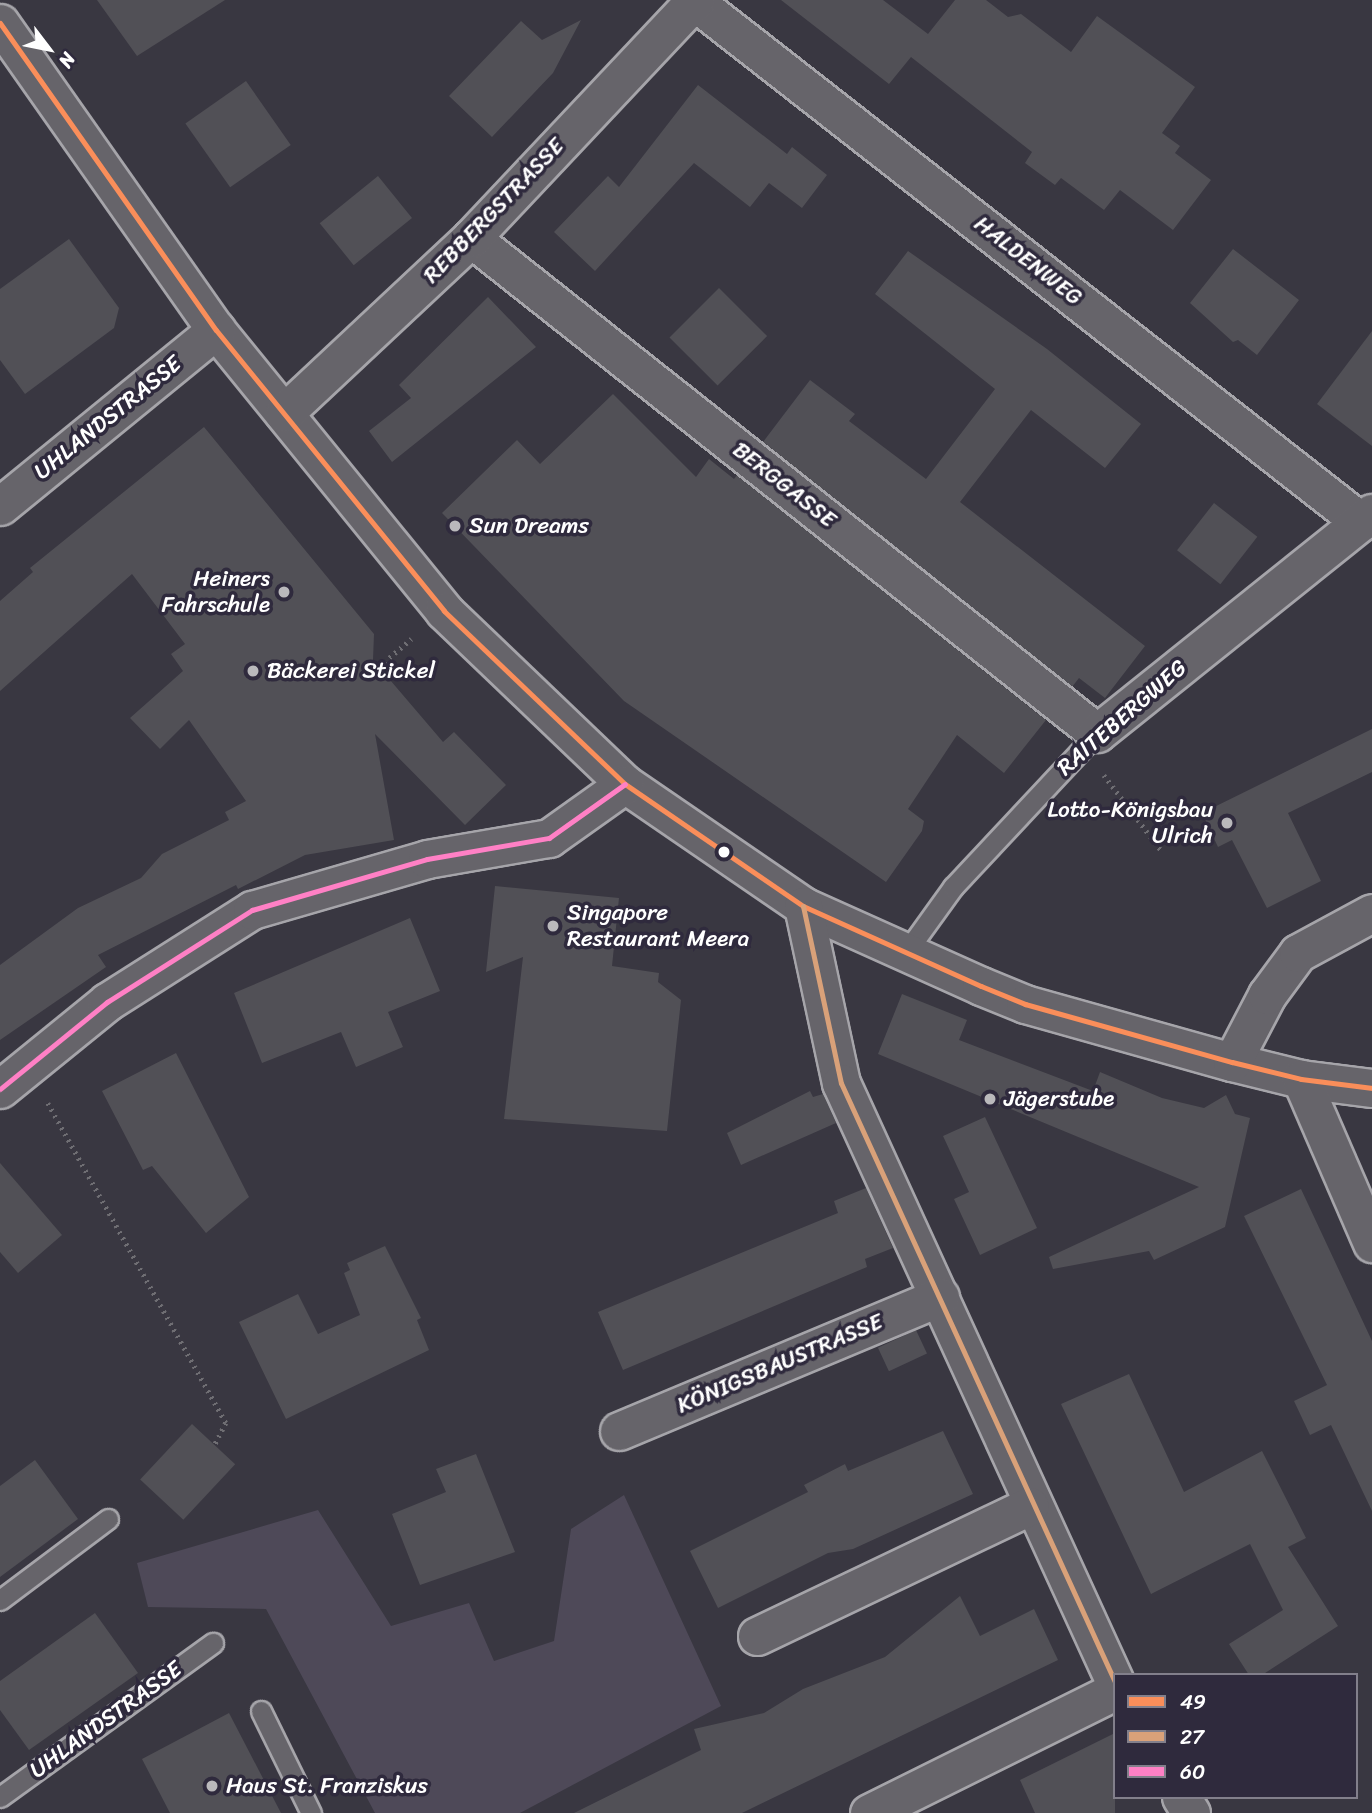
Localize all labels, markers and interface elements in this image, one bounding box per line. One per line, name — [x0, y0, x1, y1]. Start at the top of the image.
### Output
north arrow — [14, 14, 84, 84]
text: N — [50, 46, 85, 75]
street label: REBBERGSTRASSE — [418, 133, 570, 289]
street label: HALDENWEG — [968, 210, 1088, 312]
street label: UHLANDSTRASSE — [29, 350, 187, 486]
street label: BERGGASSE — [727, 436, 841, 534]
place label: Sun Dreams — [469, 512, 588, 540]
marker: Sun Dreams — [447, 518, 463, 534]
place label: Heiners Fahrschule — [162, 565, 270, 619]
marker: Heiners Fahrschule — [276, 584, 292, 600]
street label: RAITEBERGWEG — [1052, 654, 1192, 782]
place label: Bäckerei Stickel — [267, 657, 435, 685]
marker: Bäckerei Stickel — [245, 663, 261, 679]
place label: Lotto-Königsbau Ulrich — [1047, 796, 1213, 850]
marker: Lotto-Königsbau Ulrich — [1219, 815, 1235, 831]
unlabelled marker — [717, 845, 731, 859]
place label: Singapore Restaurant Meera — [567, 899, 750, 953]
marker: Singapore Restaurant Meera — [545, 918, 561, 934]
place label: Jägerstube — [1004, 1085, 1114, 1113]
marker: Jägerstube — [982, 1091, 998, 1107]
street label: KÖNIGSBAUSTRASSE — [673, 1308, 887, 1420]
street label: UHLANDSTRASSE — [25, 1656, 187, 1784]
legend — [1113, 1673, 1358, 1799]
text: 49 — [1180, 1683, 1206, 1721]
text: 27 — [1180, 1718, 1204, 1756]
text: 60 — [1180, 1753, 1205, 1791]
place label: Haus St. Franziskus — [226, 1772, 428, 1800]
marker: Haus St. Franziskus — [204, 1778, 220, 1794]

